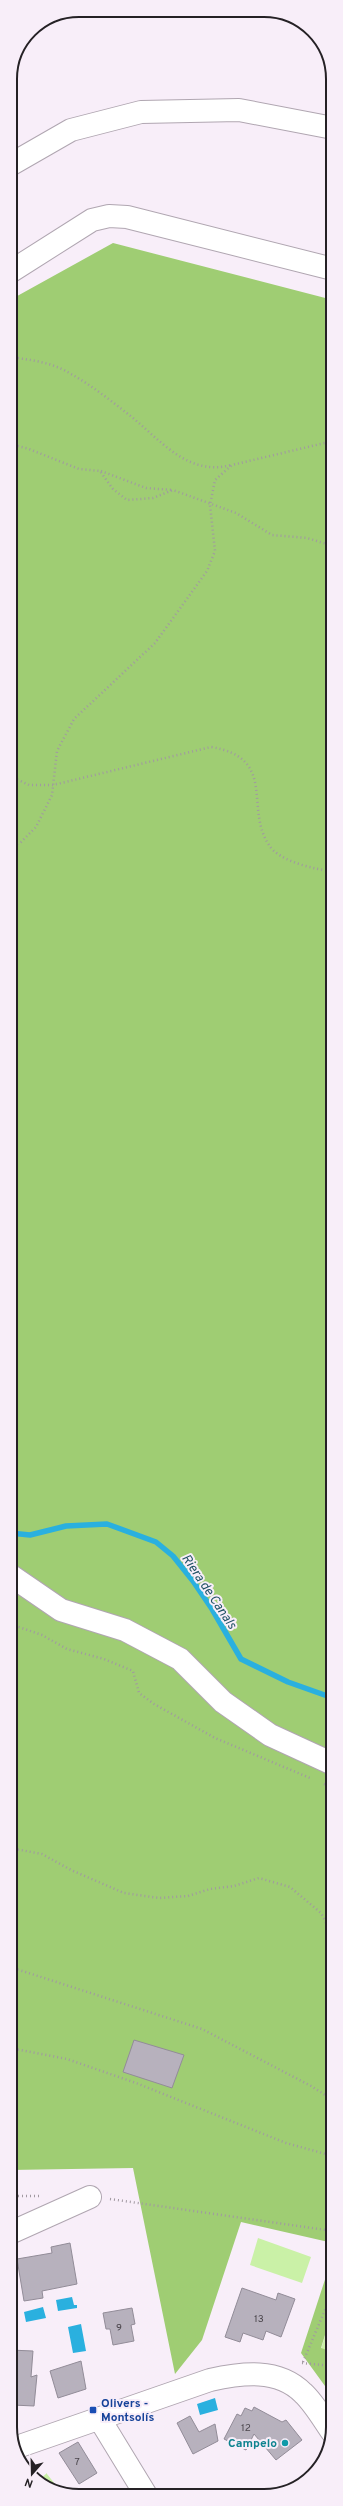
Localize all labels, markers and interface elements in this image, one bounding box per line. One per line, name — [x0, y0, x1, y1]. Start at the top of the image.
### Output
water label: Riera de Canals — [177, 1552, 239, 1633]
house number: 13 — [254, 2313, 264, 2326]
house number: 9 — [116, 2322, 122, 2335]
place label: Olivers - Montsolís — [101, 2396, 154, 2426]
marker: Olivers - Montsolís — [88, 2405, 98, 2415]
house number: 12 — [241, 2422, 251, 2435]
place label: Campelo — [228, 2436, 277, 2452]
marker: Campelo — [280, 2438, 290, 2448]
north arrow — [12, 2454, 52, 2494]
house number: 7 — [74, 2456, 80, 2469]
text: N — [23, 2475, 35, 2490]

